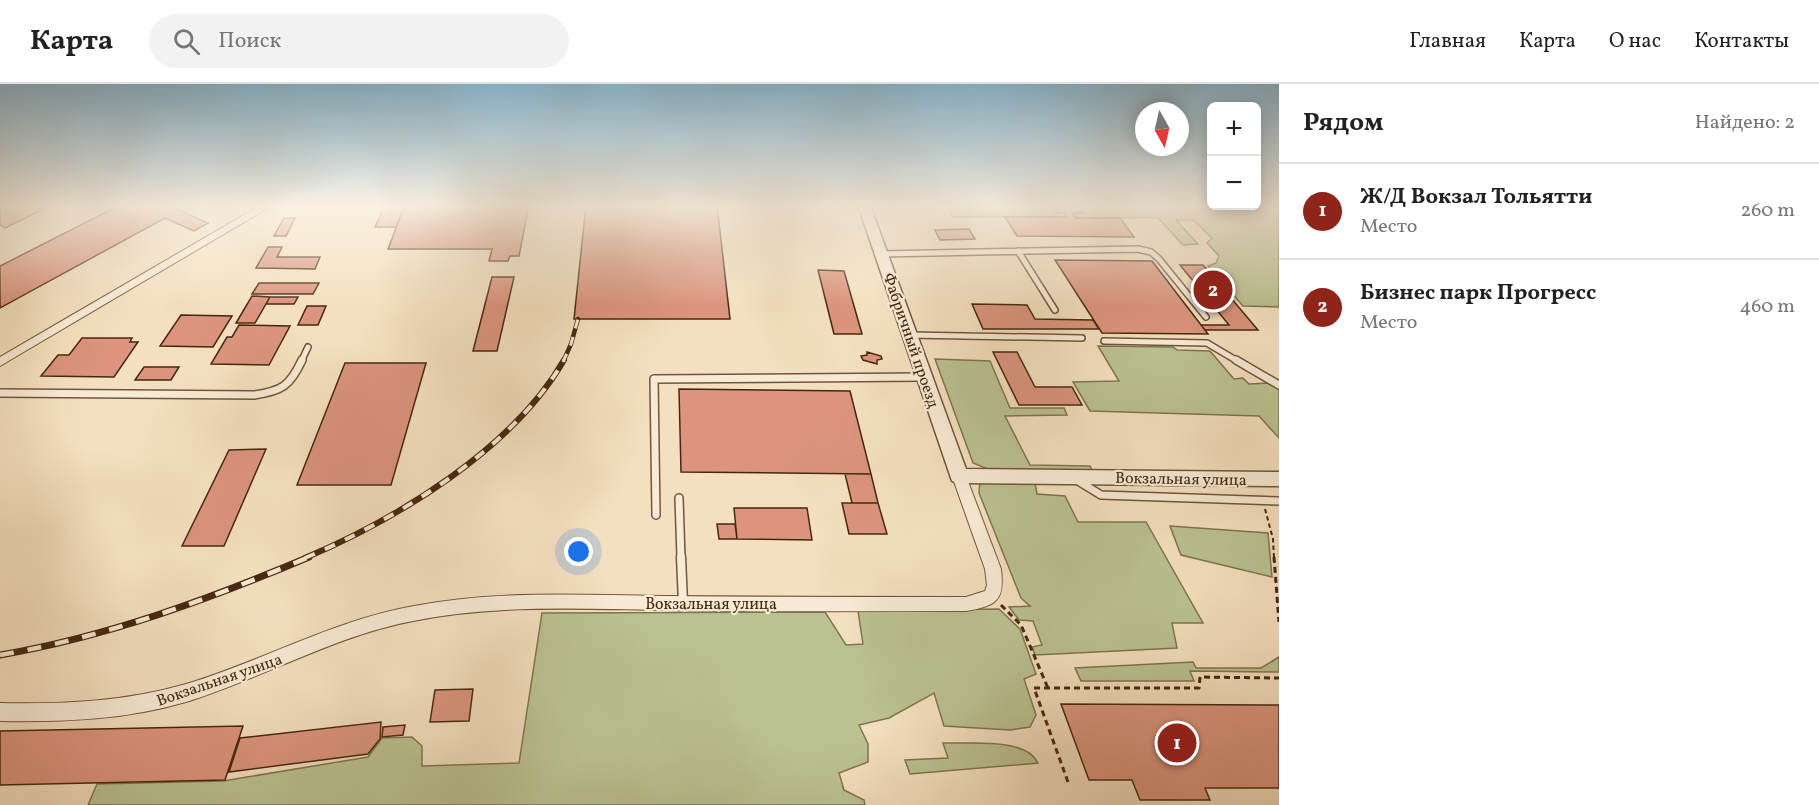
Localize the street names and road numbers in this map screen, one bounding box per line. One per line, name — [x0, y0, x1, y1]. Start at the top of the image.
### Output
street label: Фабричный проезд — [877, 270, 944, 411]
street label: Вокзальная улица — [1115, 468, 1247, 492]
street label: Вокзальная улица — [645, 594, 777, 616]
street label: Вокзальная улица — [154, 649, 286, 713]

